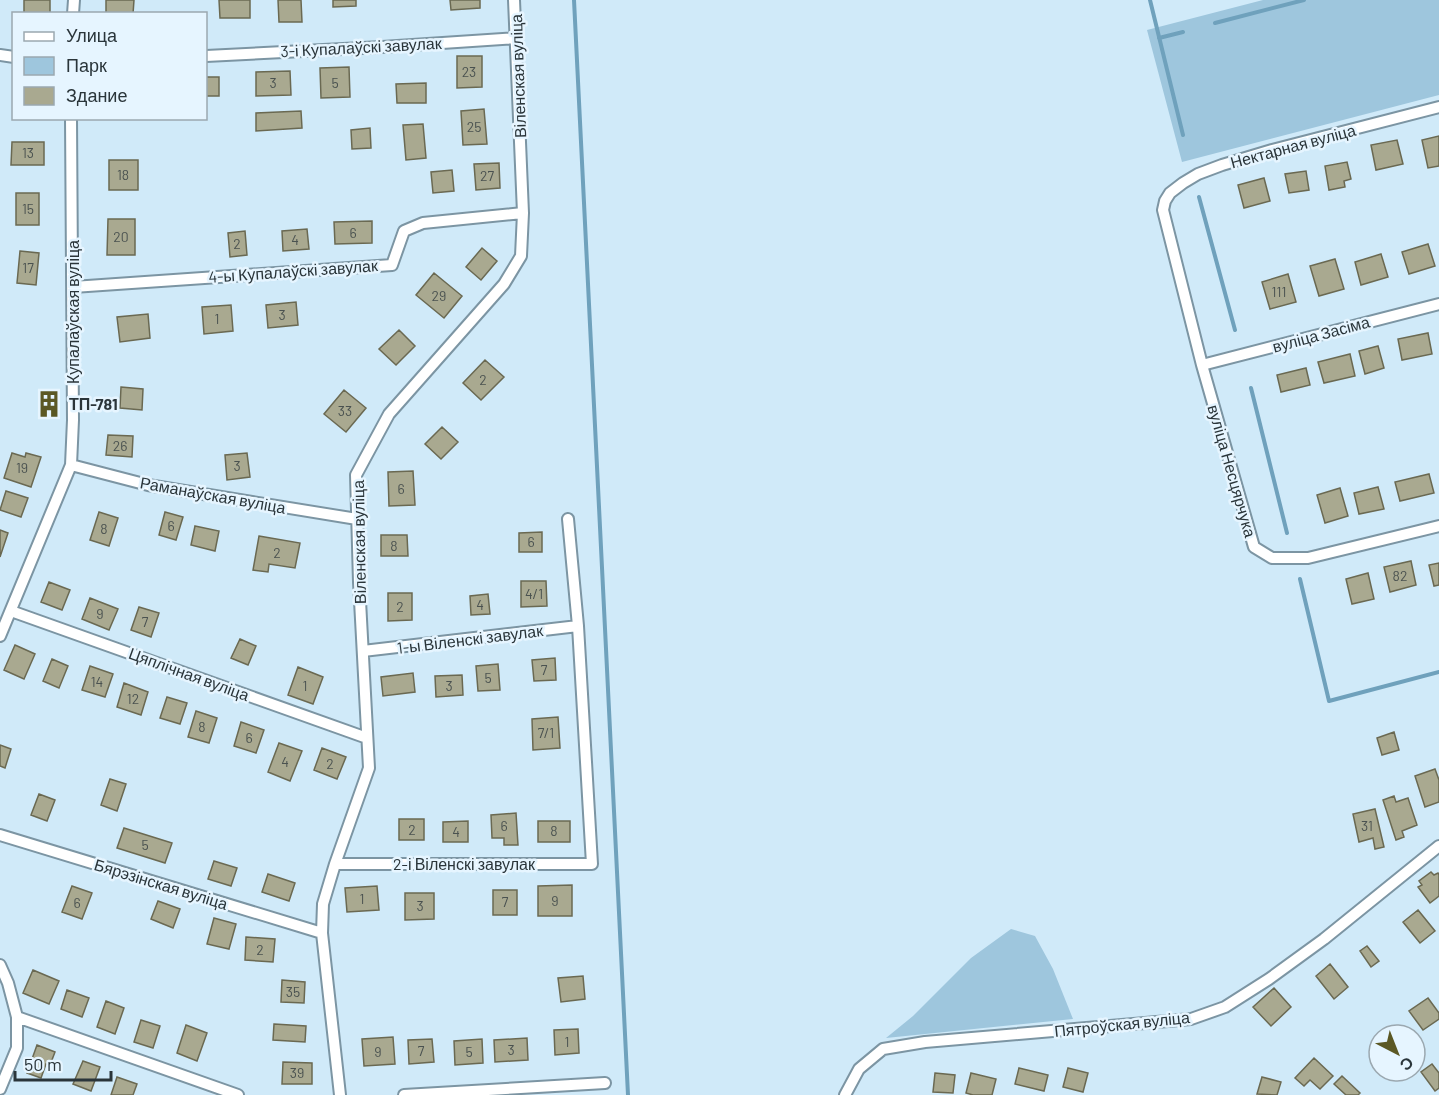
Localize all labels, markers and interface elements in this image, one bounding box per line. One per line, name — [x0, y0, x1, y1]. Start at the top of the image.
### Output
legend — [12, 12, 207, 120]
street label: Віленская вуліца — [506, 14, 529, 138]
text: Улица — [66, 24, 118, 46]
street label: 3-і Купалаўскі завулак — [280, 33, 443, 60]
text: Парк — [66, 54, 107, 76]
house number: 23 — [462, 63, 476, 80]
house number: 3 — [269, 74, 277, 91]
house number: 5 — [331, 74, 339, 91]
text: Здание — [66, 84, 127, 106]
house number: 25 — [467, 118, 481, 135]
street label: Нектарная вуліца — [1228, 120, 1358, 171]
house number: 13 — [22, 144, 34, 161]
house number: 18 — [117, 166, 129, 183]
house number: 27 — [480, 167, 494, 184]
house number: 15 — [22, 200, 34, 217]
house number: 6 — [349, 224, 357, 241]
house number: 20 — [113, 228, 129, 245]
house number: 4 — [291, 231, 299, 248]
house number: 2 — [233, 235, 241, 252]
street label: Купалаўская вуліца — [63, 240, 82, 384]
street label: 4-ы Купалаўскі завулак — [208, 255, 379, 286]
house number: 17 — [22, 259, 34, 276]
house number: 111 — [1272, 283, 1286, 300]
house number: 29 — [432, 287, 446, 304]
house number: 3 — [278, 306, 286, 323]
house number: 1 — [215, 310, 219, 327]
street label: вуліца Засіма — [1270, 311, 1372, 356]
house number: 2 — [479, 371, 487, 388]
building icon: ТП-781 — [34, 389, 64, 419]
place label: ТП-781 — [69, 394, 118, 413]
house number: 33 — [338, 402, 352, 419]
street label: вуліца Несцярчука — [1204, 402, 1261, 540]
house number: 26 — [113, 437, 127, 454]
house number: 3 — [233, 457, 241, 474]
house number: 19 — [16, 459, 28, 476]
street label: Раманаўская вуліца — [139, 472, 287, 517]
street label: Віленская вуліца — [348, 480, 369, 604]
house number: 6 — [397, 480, 405, 497]
house number: 6 — [167, 517, 175, 534]
house number: 8 — [100, 520, 108, 537]
house number: 6 — [527, 533, 535, 550]
house number: 8 — [390, 537, 398, 554]
house number: 2 — [273, 544, 281, 561]
house number: 82 — [1393, 567, 1407, 584]
house number: 4/1 — [525, 585, 543, 602]
house number: 4 — [476, 596, 484, 613]
house number: 2 — [396, 598, 404, 615]
house number: 9 — [96, 605, 104, 622]
house number: 7 — [142, 613, 149, 630]
street label: 1-ы Віленскі завулак — [396, 620, 545, 657]
street label: Цяплічная вуліца — [126, 643, 252, 704]
house number: 7 — [541, 661, 548, 678]
house number: 5 — [484, 669, 492, 686]
house number: 14 — [91, 673, 103, 690]
house number: 1 — [303, 677, 307, 694]
house number: 3 — [445, 677, 453, 694]
house number: 12 — [127, 690, 139, 707]
house number: 8 — [198, 718, 206, 735]
house number: 7/1 — [538, 724, 554, 741]
house number: 6 — [245, 729, 253, 746]
house number: 4 — [281, 753, 289, 770]
house number: 2 — [326, 755, 334, 772]
house number: 6 — [500, 817, 508, 834]
house number: 31 — [1361, 817, 1373, 834]
house number: 2 — [408, 821, 416, 838]
house number: 8 — [550, 822, 558, 839]
house number: 4 — [452, 823, 460, 840]
house number: 5 — [141, 836, 149, 853]
street label: Бярэзінская вуліца — [92, 854, 230, 913]
street label: 2-і Віленскі завулак — [393, 854, 536, 873]
house number: 1 — [360, 890, 364, 907]
house number: 9 — [551, 892, 559, 909]
house number: 7 — [502, 893, 509, 910]
house number: 6 — [73, 894, 81, 911]
house number: 3 — [416, 897, 424, 914]
house number: 2 — [256, 941, 264, 958]
house number: 35 — [286, 983, 300, 1000]
street label: Пятроўская вуліца — [1053, 1007, 1191, 1040]
north arrow — [1367, 1023, 1427, 1083]
house number: 1 — [565, 1033, 569, 1050]
house number: 3 — [507, 1041, 515, 1058]
house number: 7 — [418, 1042, 425, 1059]
house number: 9 — [374, 1043, 382, 1060]
house number: 5 — [465, 1043, 473, 1060]
scale bar — [15, 1044, 111, 1082]
text: 50 m — [24, 1053, 62, 1075]
text: С — [1396, 1054, 1418, 1076]
house number: 39 — [290, 1064, 304, 1081]

